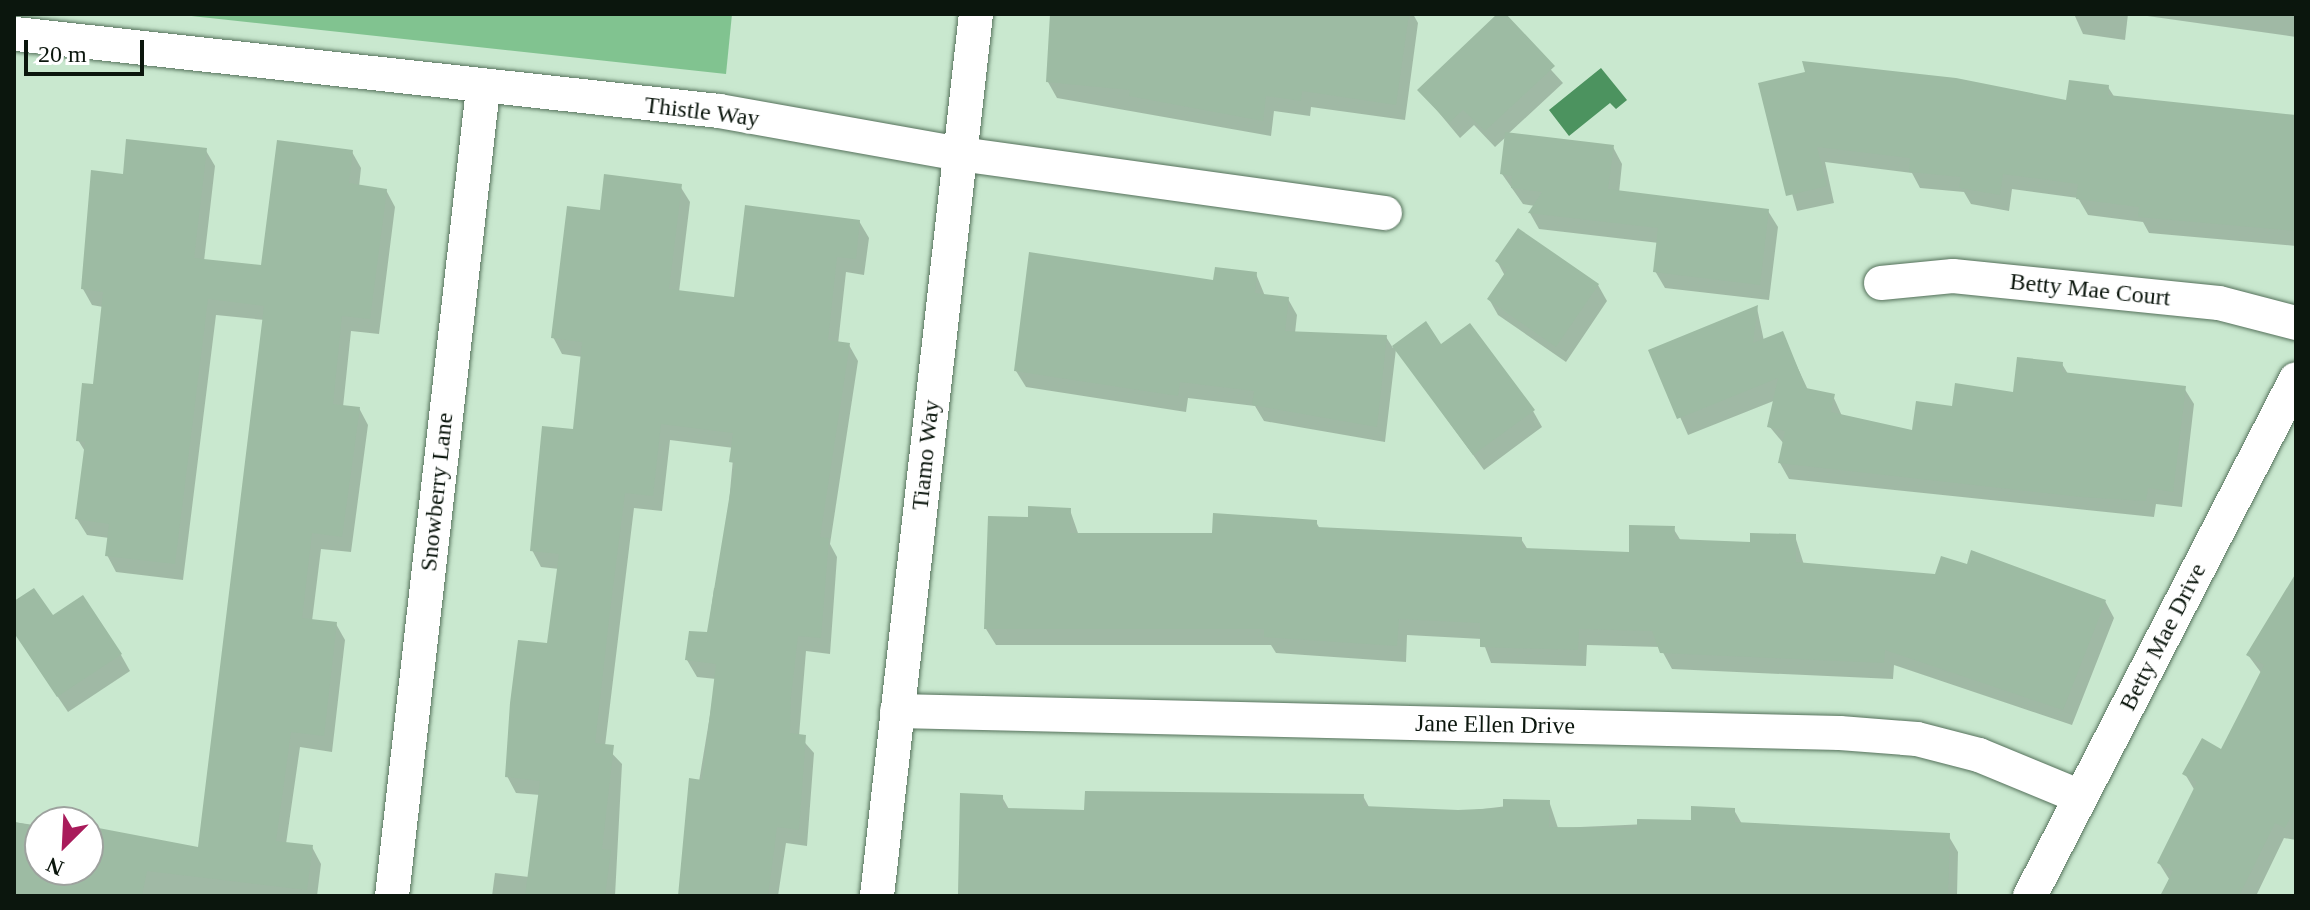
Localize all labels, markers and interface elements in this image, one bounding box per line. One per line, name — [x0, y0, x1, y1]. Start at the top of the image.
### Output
scale bar — [28, 24, 148, 74]
text: 20 m — [38, 41, 87, 67]
street label: Thistle Way — [643, 91, 761, 133]
street label: Betty Mae Court — [2008, 267, 2172, 313]
street label: Tiamo Way — [906, 398, 946, 512]
street label: Snowberry Lane — [414, 411, 460, 573]
street label: Betty Mae Drive — [2114, 559, 2212, 715]
street label: Jane Ellen Drive — [1415, 709, 1575, 741]
north arrow — [24, 806, 104, 886]
text: N — [43, 852, 67, 881]

